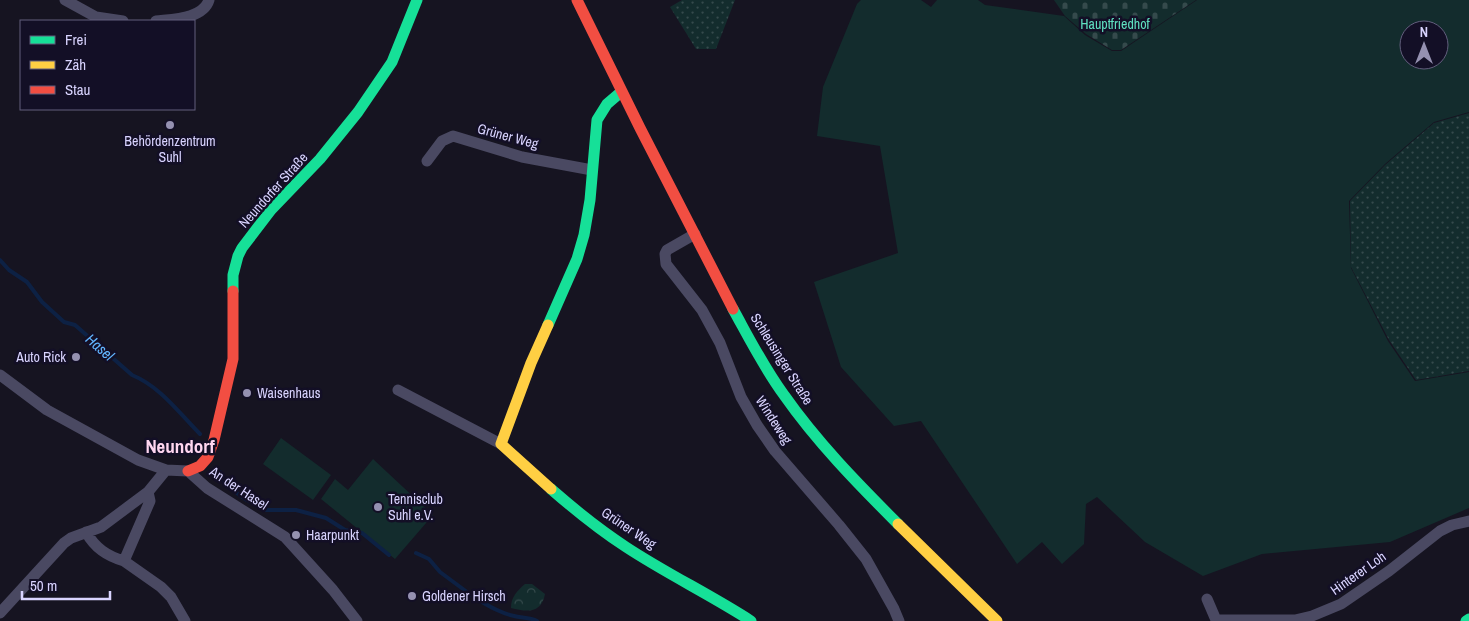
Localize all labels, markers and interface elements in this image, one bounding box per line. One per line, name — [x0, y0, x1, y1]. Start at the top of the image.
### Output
park label: Hauptfriedhof — [1080, 15, 1151, 33]
legend — [20, 20, 195, 110]
north arrow — [1399, 20, 1449, 70]
text: N — [1420, 23, 1428, 41]
text: Frei — [65, 29, 87, 50]
text: Zäh — [65, 54, 86, 75]
text: Stau — [65, 79, 90, 100]
marker: Behördenzentrum Suhl — [164, 119, 176, 131]
street label: Grüner Weg — [476, 119, 541, 153]
place label: Behördenzentrum Suhl — [124, 132, 216, 166]
street label: Neundorfer Straße — [235, 149, 311, 231]
street label: Schleusinger Straße — [747, 310, 817, 408]
water label: Hasel — [81, 329, 119, 365]
place label: Auto Rick — [15, 348, 66, 366]
marker: Auto Rick — [70, 351, 82, 363]
place label: Waisenhaus — [257, 384, 321, 402]
marker: Waisenhaus — [241, 387, 253, 399]
street label: Windeweg — [752, 392, 797, 448]
district label: Neundorf — [145, 433, 215, 459]
street label: An der Hasel — [205, 462, 272, 514]
place label: Tennisclub Suhl e.V. — [388, 490, 443, 524]
marker: Tennisclub Suhl e.V. — [372, 501, 384, 513]
street label: Grüner Weg — [598, 503, 660, 553]
place label: Haarpunkt — [306, 526, 359, 544]
marker: Haarpunkt — [290, 529, 302, 541]
street label: Hinterer Loh — [1327, 547, 1389, 599]
scale bar — [22, 568, 110, 600]
text: 50 m — [30, 575, 57, 596]
place label: Goldener Hirsch — [422, 587, 506, 605]
marker: Goldener Hirsch — [406, 590, 418, 602]

